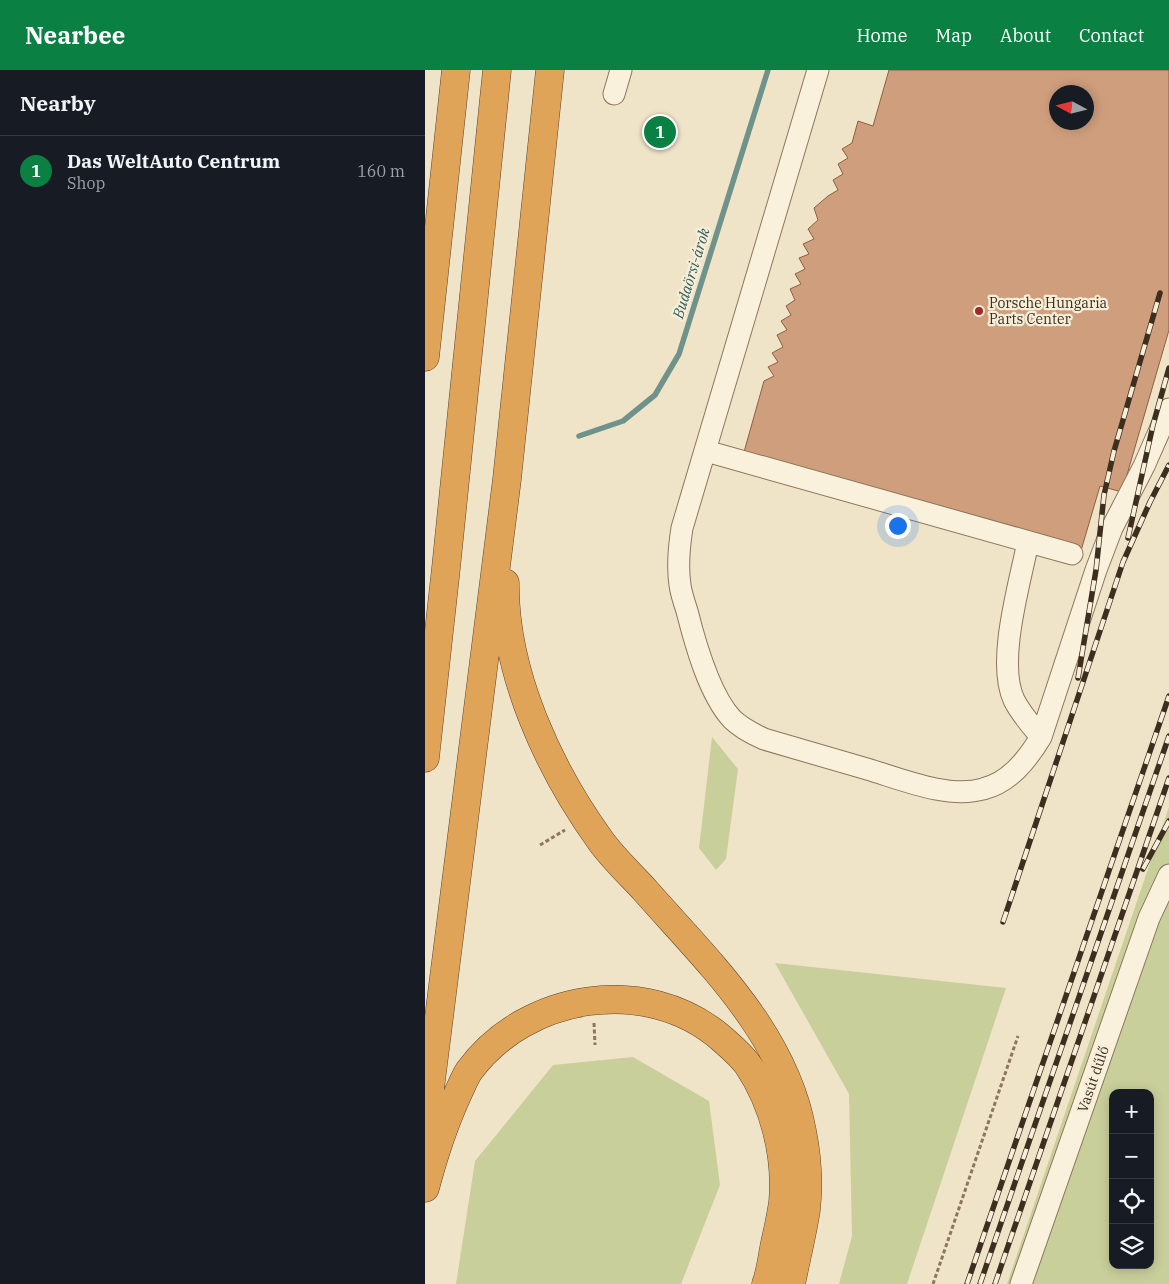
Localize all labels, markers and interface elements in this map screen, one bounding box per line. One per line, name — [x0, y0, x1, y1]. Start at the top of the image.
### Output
text: Nearbee — [25, 19, 125, 51]
text: Home — [856, 24, 908, 47]
text: Map — [936, 24, 972, 47]
text: About — [1000, 24, 1051, 47]
text: Contact — [1079, 24, 1144, 47]
north arrow — [1049, 85, 1094, 130]
text: Nearby — [20, 89, 96, 117]
pin: 1 — [644, 113, 676, 151]
text: Das WeltAuto Centrum — [67, 149, 280, 173]
text: 1 — [31, 161, 41, 181]
text: 160 m — [357, 161, 405, 181]
text: Shop — [67, 173, 105, 193]
water label: Budaörsi-árok — [668, 225, 714, 322]
place label: Porsche Hungaria Parts Center — [989, 294, 1108, 328]
marker: Porsche Hungaria Parts Center — [973, 305, 985, 317]
your location — [885, 513, 911, 539]
street label: Vasút dűlő — [1073, 1043, 1113, 1115]
map controls — [1109, 1089, 1154, 1269]
button: + — [1109, 1089, 1154, 1134]
button: − — [1109, 1134, 1154, 1179]
button: locate — [1109, 1179, 1154, 1224]
button: layers — [1109, 1224, 1154, 1269]

